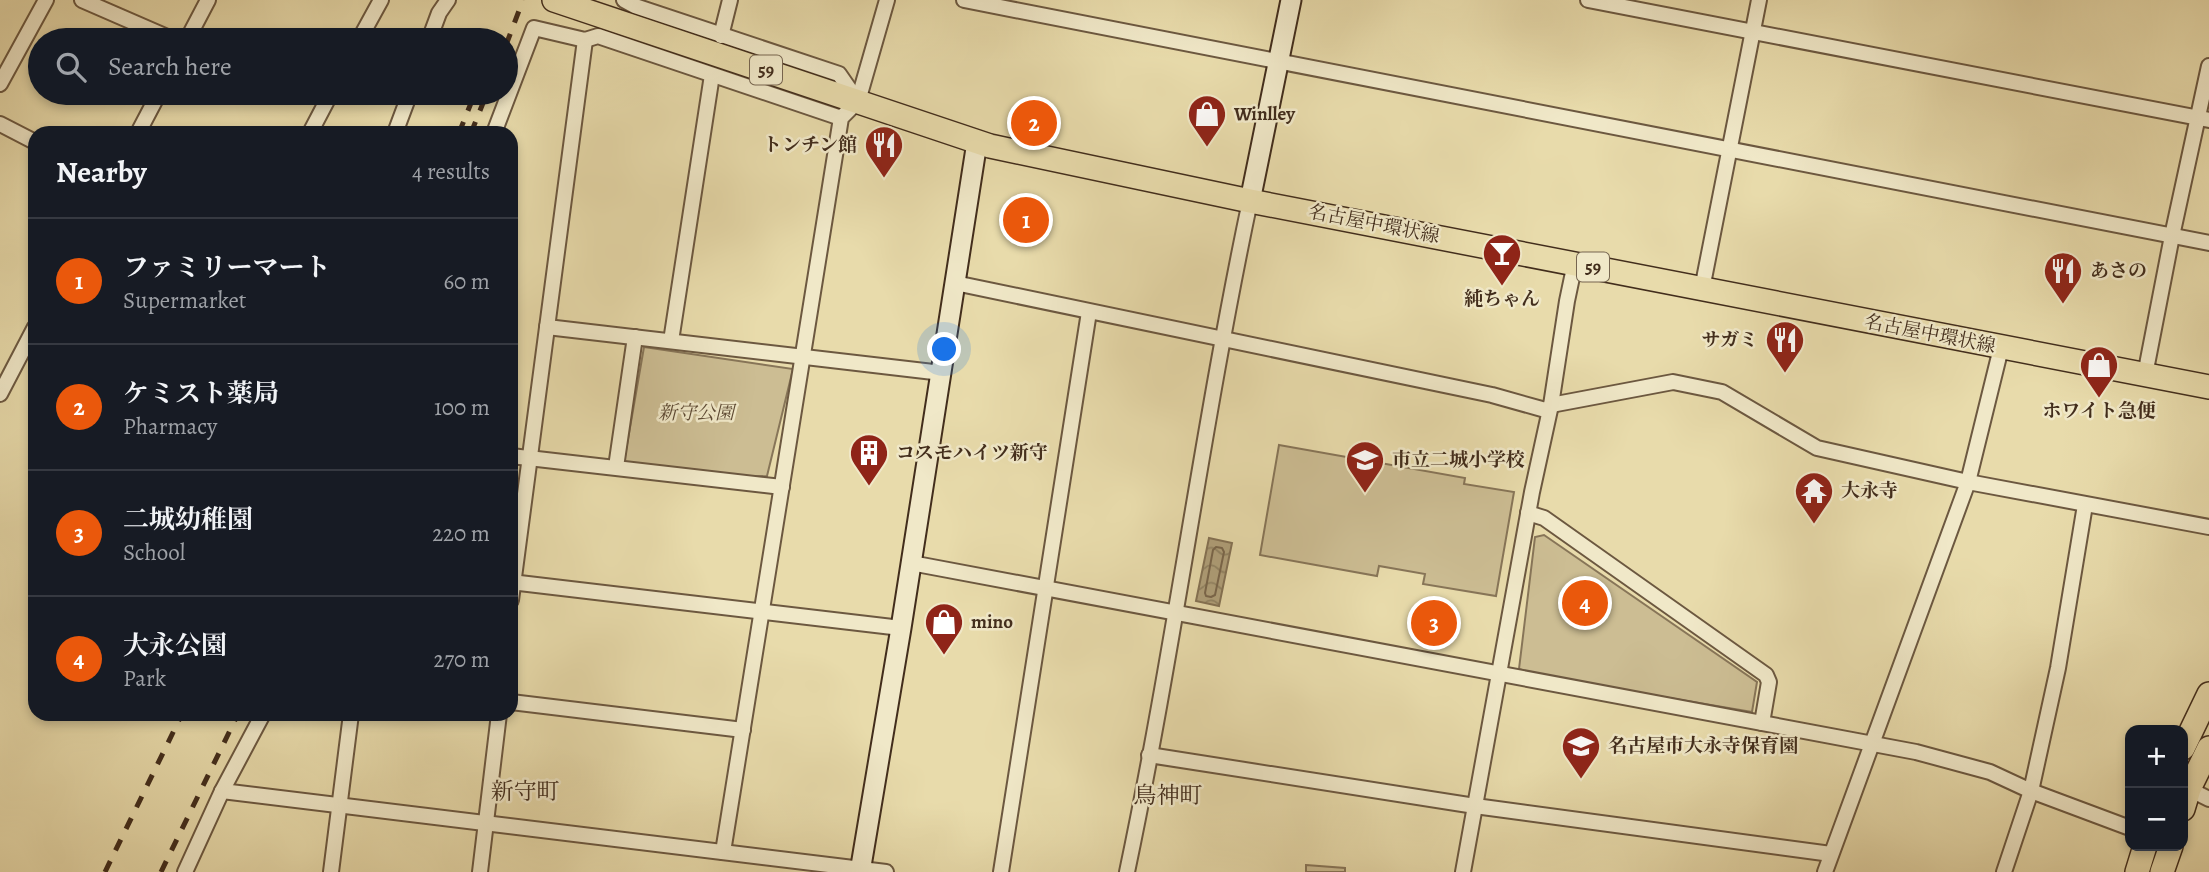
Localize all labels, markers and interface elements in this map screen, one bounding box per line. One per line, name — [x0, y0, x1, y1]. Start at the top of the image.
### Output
search box — [28, 28, 518, 105]
icon: search — [52, 48, 90, 86]
text: Search here — [108, 49, 232, 84]
road number: 59 — [750, 56, 782, 84]
shop icon: Winlley — [1186, 93, 1228, 148]
pin: 2 — [1011, 97, 1057, 149]
place label: Winlley — [1233, 101, 1296, 127]
restaurant icon: トンチン館 — [863, 124, 905, 179]
place label: トンチン館 — [763, 132, 857, 158]
text: Nearby — [56, 152, 147, 192]
text: 4 results — [412, 156, 490, 187]
pin: 1 — [1003, 194, 1049, 246]
street label: 名古屋中環状線 — [1306, 199, 1442, 249]
bar icon: 純ちゃん — [1481, 232, 1523, 287]
text: ファミリーマート — [123, 250, 330, 285]
restaurant icon: あさの — [2042, 250, 2084, 305]
road number: 59 — [1577, 253, 1609, 282]
place label: あさの — [2090, 258, 2147, 284]
text: 1 — [75, 266, 83, 297]
text: 60 m — [443, 266, 490, 297]
text: Supermarket — [123, 285, 246, 316]
place label: 純ちゃん — [1464, 286, 1540, 312]
street label: 名古屋中環状線 — [1862, 309, 1998, 359]
restaurant icon: サガミ — [1764, 319, 1806, 374]
place label: サガミ — [1701, 327, 1758, 353]
your location — [927, 332, 961, 366]
shop icon: ホワイト急便 — [2078, 344, 2120, 399]
text: ケミスト薬局 — [123, 376, 279, 411]
text: 2 — [73, 392, 85, 423]
text: 100 m — [434, 392, 490, 423]
place label: ホワイト急便 — [2042, 398, 2156, 424]
park label: 新守公園 — [658, 400, 737, 426]
text: Pharmacy — [123, 411, 217, 442]
building icon: コスモハイツ新守 — [848, 432, 890, 487]
school or university icon: 市立二城小学校 — [1344, 439, 1386, 494]
place label: コスモハイツ新守 — [896, 440, 1048, 466]
place label: 市立二城小学校 — [1392, 447, 1525, 473]
temple icon: 大永寺 — [1793, 470, 1835, 525]
place label: 大永寺 — [1841, 478, 1898, 504]
text: 二城幼稚園 — [123, 502, 253, 537]
text: 3 — [74, 518, 84, 549]
text: 220 m — [432, 518, 490, 549]
text: School — [123, 537, 185, 568]
pin: 4 — [1562, 577, 1608, 629]
pin: 3 — [1411, 597, 1457, 649]
shop icon: mino — [923, 601, 965, 656]
place label: mino — [971, 609, 1013, 635]
text: 大永公園 — [123, 628, 227, 663]
text: 4 — [74, 644, 84, 675]
text: 270 m — [433, 644, 490, 675]
text: Park — [123, 663, 166, 694]
school or university icon: 名古屋市大永寺保育園 — [1560, 725, 1602, 780]
map controls — [2125, 725, 2188, 851]
button: + — [2125, 725, 2188, 788]
place label: 名古屋市大永寺保育園 — [1608, 733, 1798, 759]
district label: 新守町 — [491, 776, 560, 807]
district label: 鳥神町 — [1134, 780, 1203, 811]
button: − — [2125, 788, 2188, 851]

